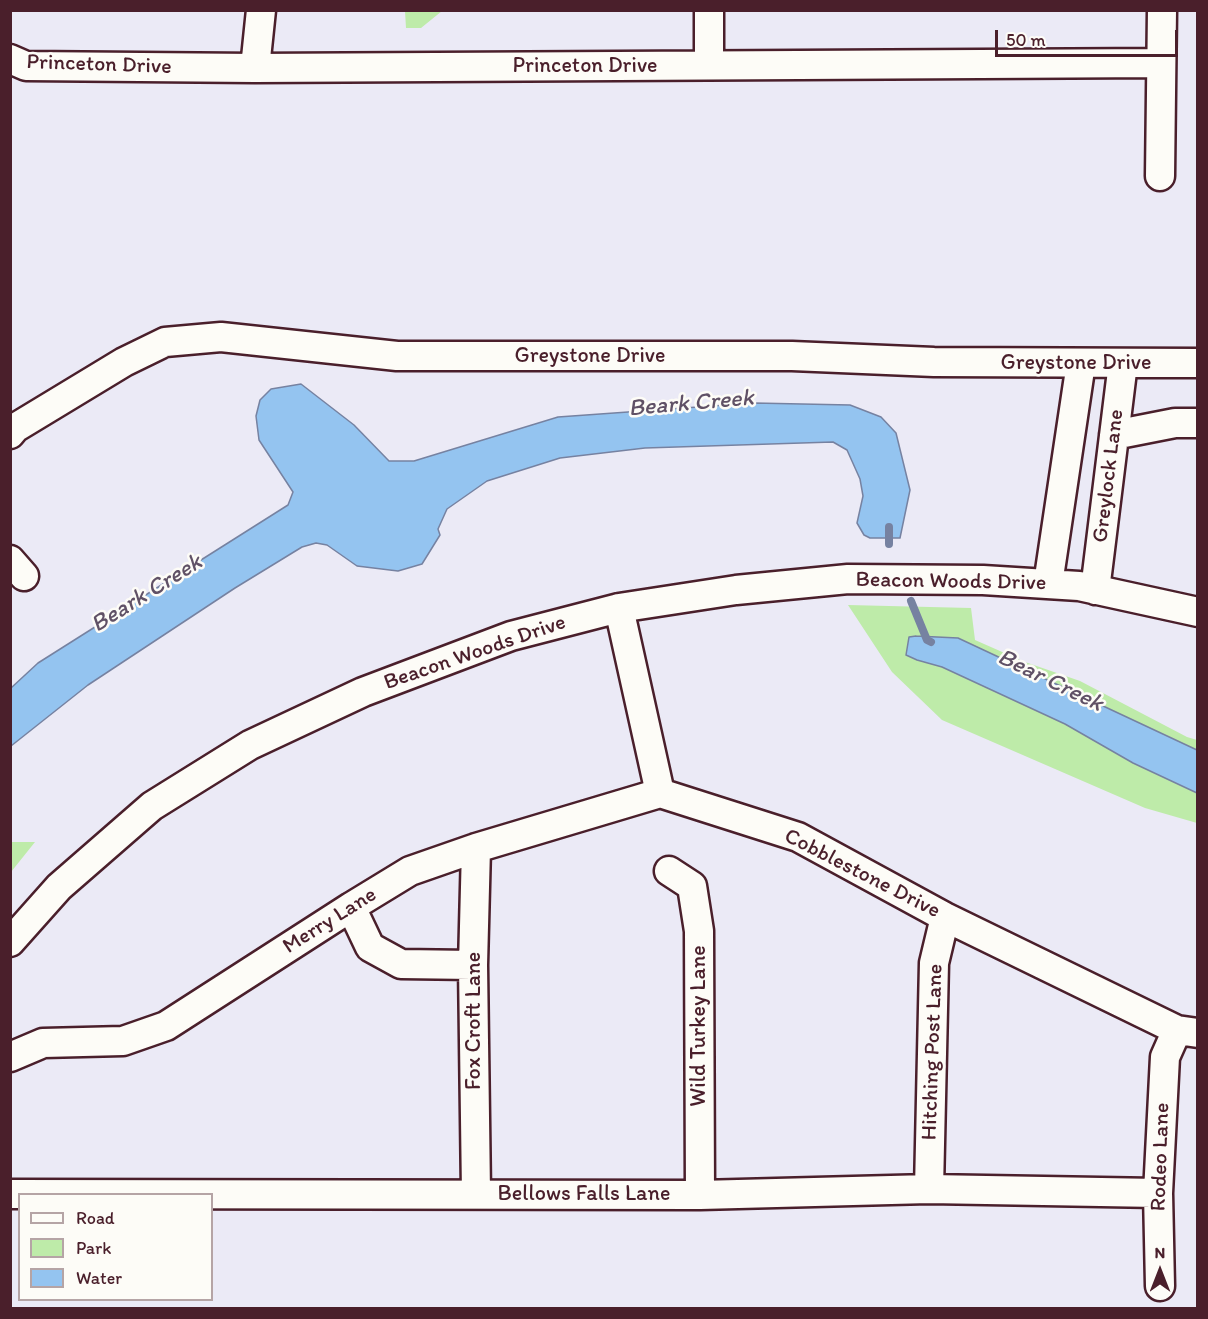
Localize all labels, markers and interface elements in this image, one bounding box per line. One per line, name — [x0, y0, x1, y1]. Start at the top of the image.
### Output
scale bar — [998, 18, 1181, 56]
text: 50 m — [1006, 29, 1046, 51]
street label: Princeton Drive — [26, 49, 172, 81]
street label: Princeton Drive — [512, 53, 658, 79]
street label: Greystone Drive — [515, 343, 665, 369]
street label: Greystone Drive — [1001, 350, 1151, 376]
water label: Beark Creek — [627, 384, 755, 424]
street label: Greylock Lane — [1088, 408, 1130, 544]
water label: Beark Creek — [86, 548, 208, 640]
street label: Beacon Woods Drive — [855, 567, 1047, 597]
street label: Beacon Woods Drive — [381, 609, 569, 697]
water label: Bear Creek — [993, 643, 1107, 719]
street label: Cobblestone Drive — [780, 823, 944, 925]
street label: Merry Lane — [278, 882, 382, 960]
street label: Wild Turkey Lane — [686, 945, 712, 1107]
street label: Fox Croft Lane — [461, 952, 487, 1090]
street label: Hitching Post Lane — [917, 963, 949, 1141]
street label: Rodeo Lane — [1146, 1102, 1176, 1212]
street label: Bellows Falls Lane — [498, 1181, 670, 1207]
legend — [18, 1193, 213, 1301]
text: Road — [76, 1207, 115, 1229]
text: Park — [76, 1237, 111, 1259]
north arrow — [1130, 1241, 1190, 1301]
text: N — [1155, 1243, 1165, 1262]
text: Water — [76, 1267, 122, 1289]

